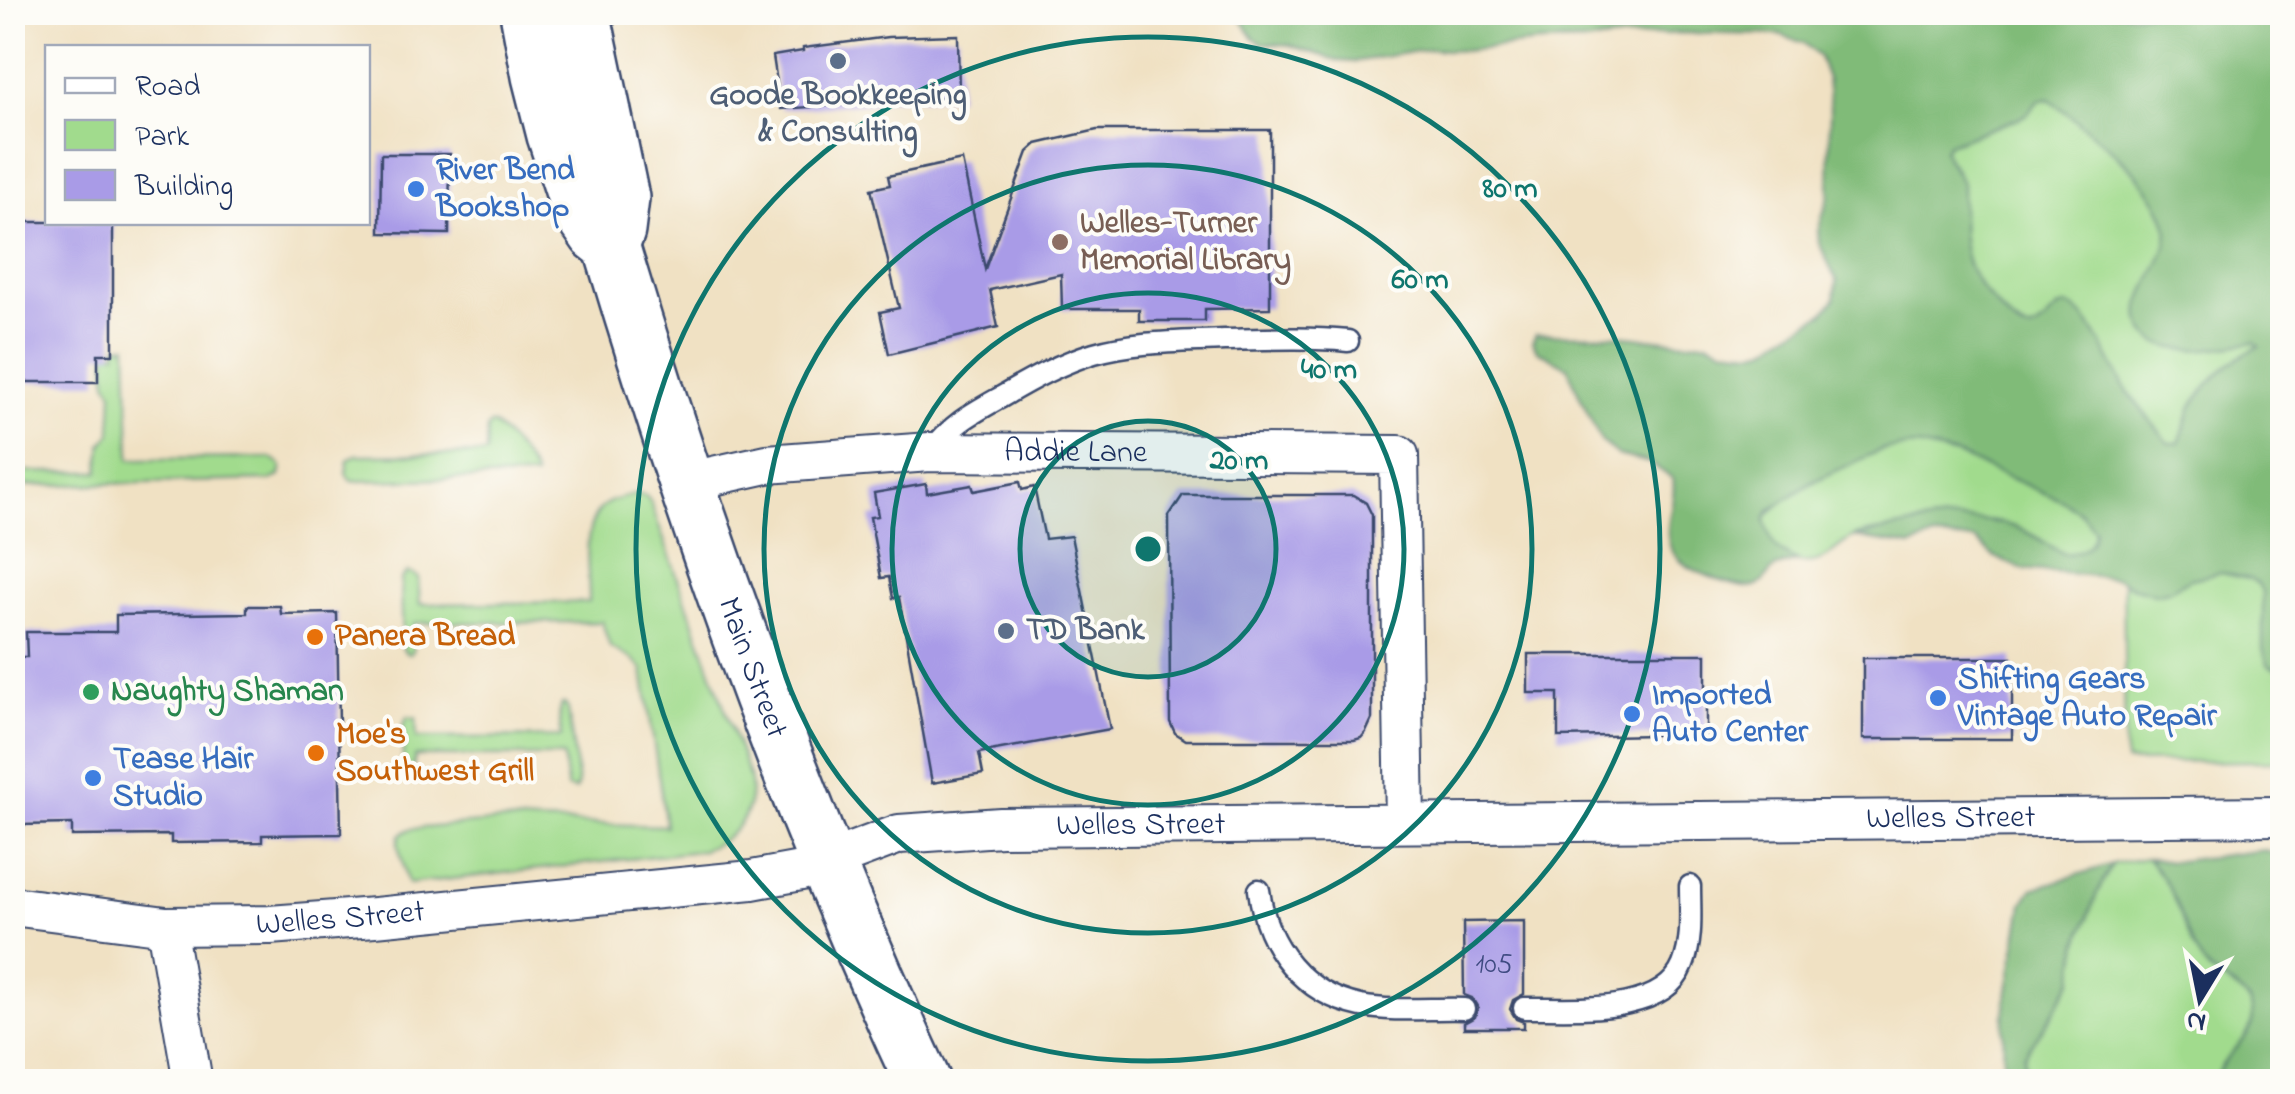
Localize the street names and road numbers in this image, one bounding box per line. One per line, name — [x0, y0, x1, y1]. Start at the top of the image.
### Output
street label: Addie Lane — [1004, 429, 1148, 477]
street label: Main Street — [704, 591, 799, 745]
street label: Welles Street — [1866, 795, 2036, 843]
street label: Welles Street — [1056, 802, 1226, 850]
street label: Welles Street — [256, 889, 427, 949]

